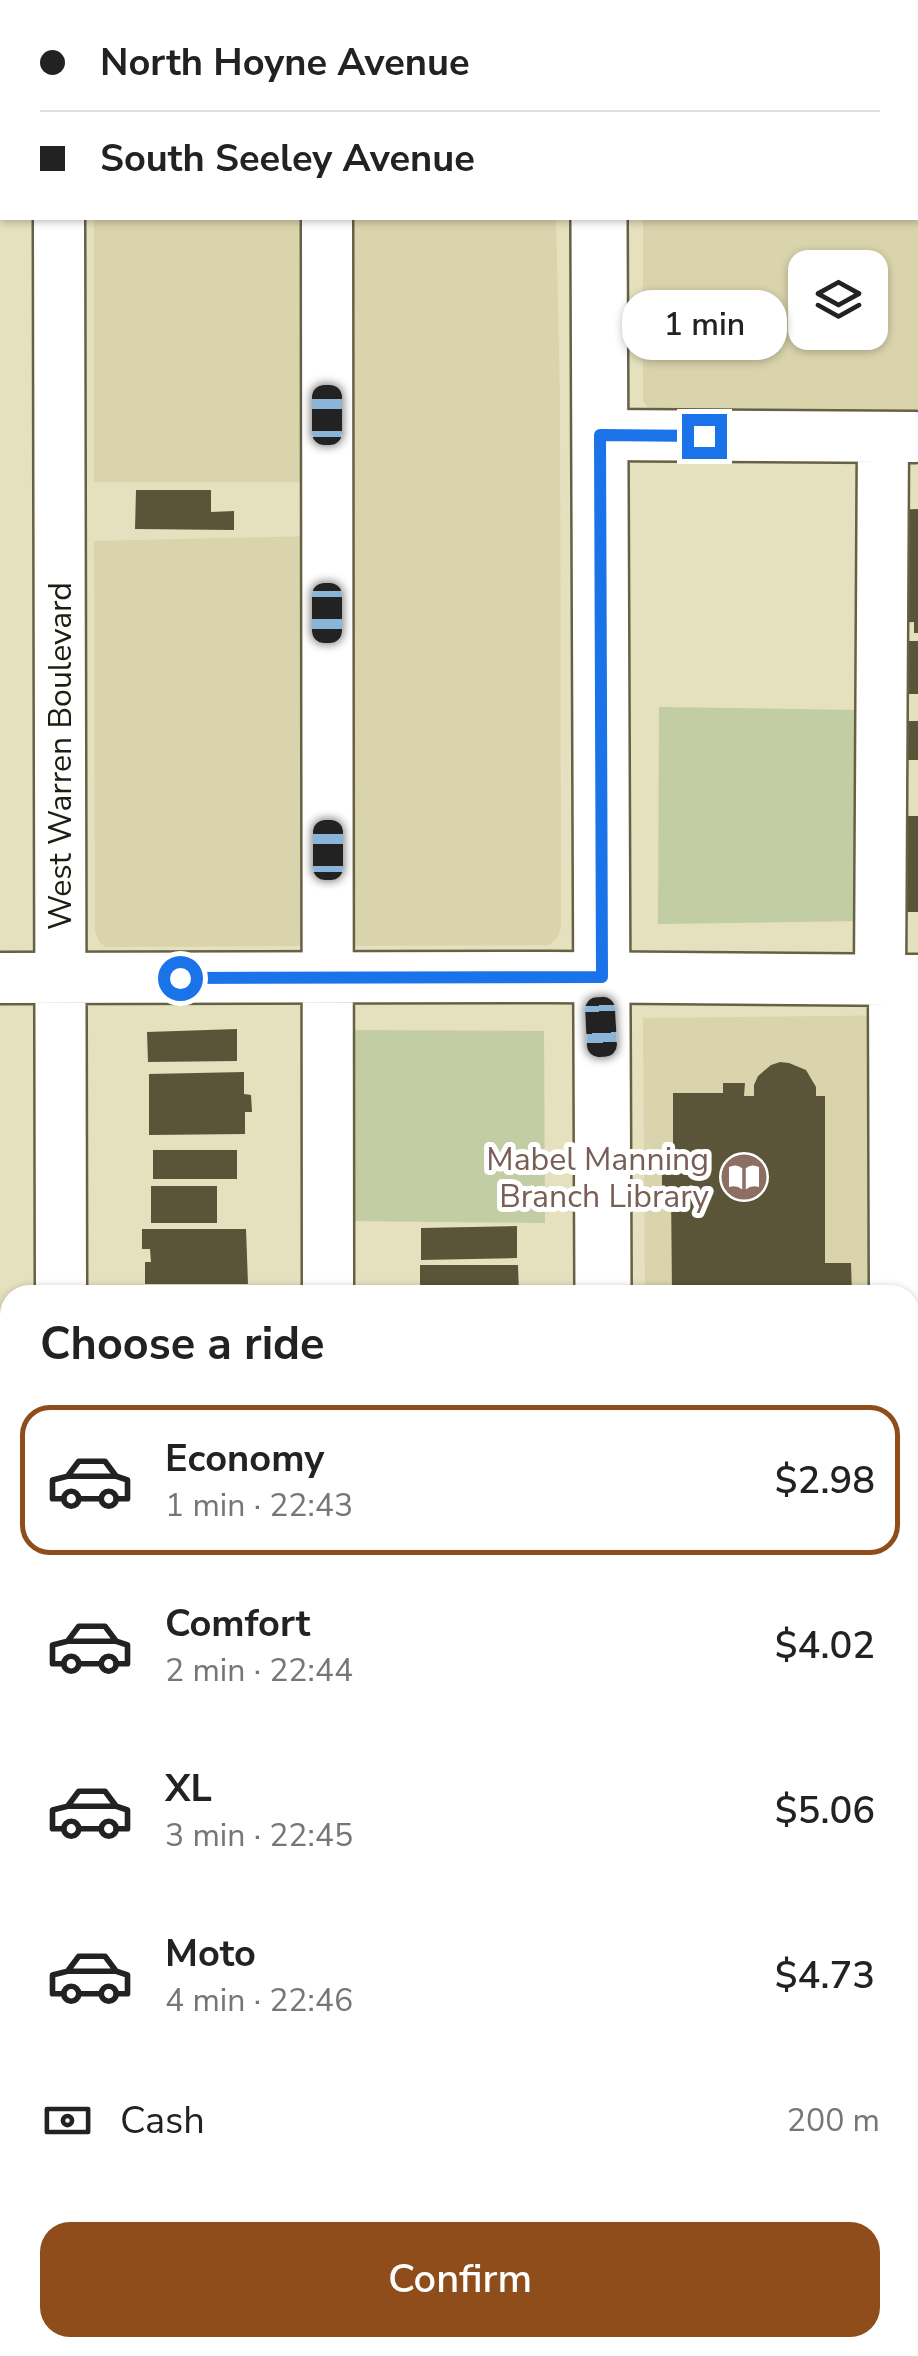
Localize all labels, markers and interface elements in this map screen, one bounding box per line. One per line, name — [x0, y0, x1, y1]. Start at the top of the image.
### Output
text: North Hoyne Avenue — [100, 37, 470, 88]
text: South Seeley Avenue — [100, 133, 475, 184]
map controls — [788, 250, 888, 350]
button: layers — [788, 250, 888, 350]
callout: 1 min — [622, 291, 786, 361]
text: 1 min — [664, 303, 745, 346]
car — [312, 385, 342, 445]
route end — [682, 414, 727, 459]
street label: West Warren Boulevard — [39, 582, 82, 930]
car — [312, 583, 342, 643]
car — [313, 820, 343, 880]
route start — [158, 956, 203, 1001]
car — [584, 996, 618, 1058]
place label: Mabel Manning Branch Library — [486, 1138, 710, 1218]
library icon: Mabel Manning Branch Library — [718, 1151, 770, 1203]
text: Choose a ride — [40, 1314, 325, 1375]
text: Economy — [165, 1433, 324, 1484]
icon: car — [45, 1435, 135, 1525]
text: $2.98 — [775, 1455, 875, 1506]
text: 1 min · 22:43 — [165, 1484, 353, 1527]
text: Comfort — [165, 1598, 310, 1649]
icon: car — [45, 1600, 135, 1690]
text: $4.02 — [775, 1620, 875, 1671]
text: 2 min · 22:44 — [165, 1649, 353, 1692]
text: XL — [165, 1763, 212, 1814]
icon: car — [45, 1765, 135, 1855]
text: $5.06 — [775, 1785, 875, 1836]
text: 3 min · 22:45 — [165, 1814, 353, 1857]
text: Moto — [165, 1928, 256, 1979]
icon: car — [45, 1930, 135, 2020]
text: $4.73 — [775, 1950, 875, 2001]
text: 4 min · 22:46 — [165, 1979, 353, 2022]
icon: cash — [40, 2093, 95, 2148]
text: Cash — [120, 2095, 205, 2146]
text: 200 m — [787, 2099, 880, 2142]
button: Confirm — [40, 2222, 880, 2337]

